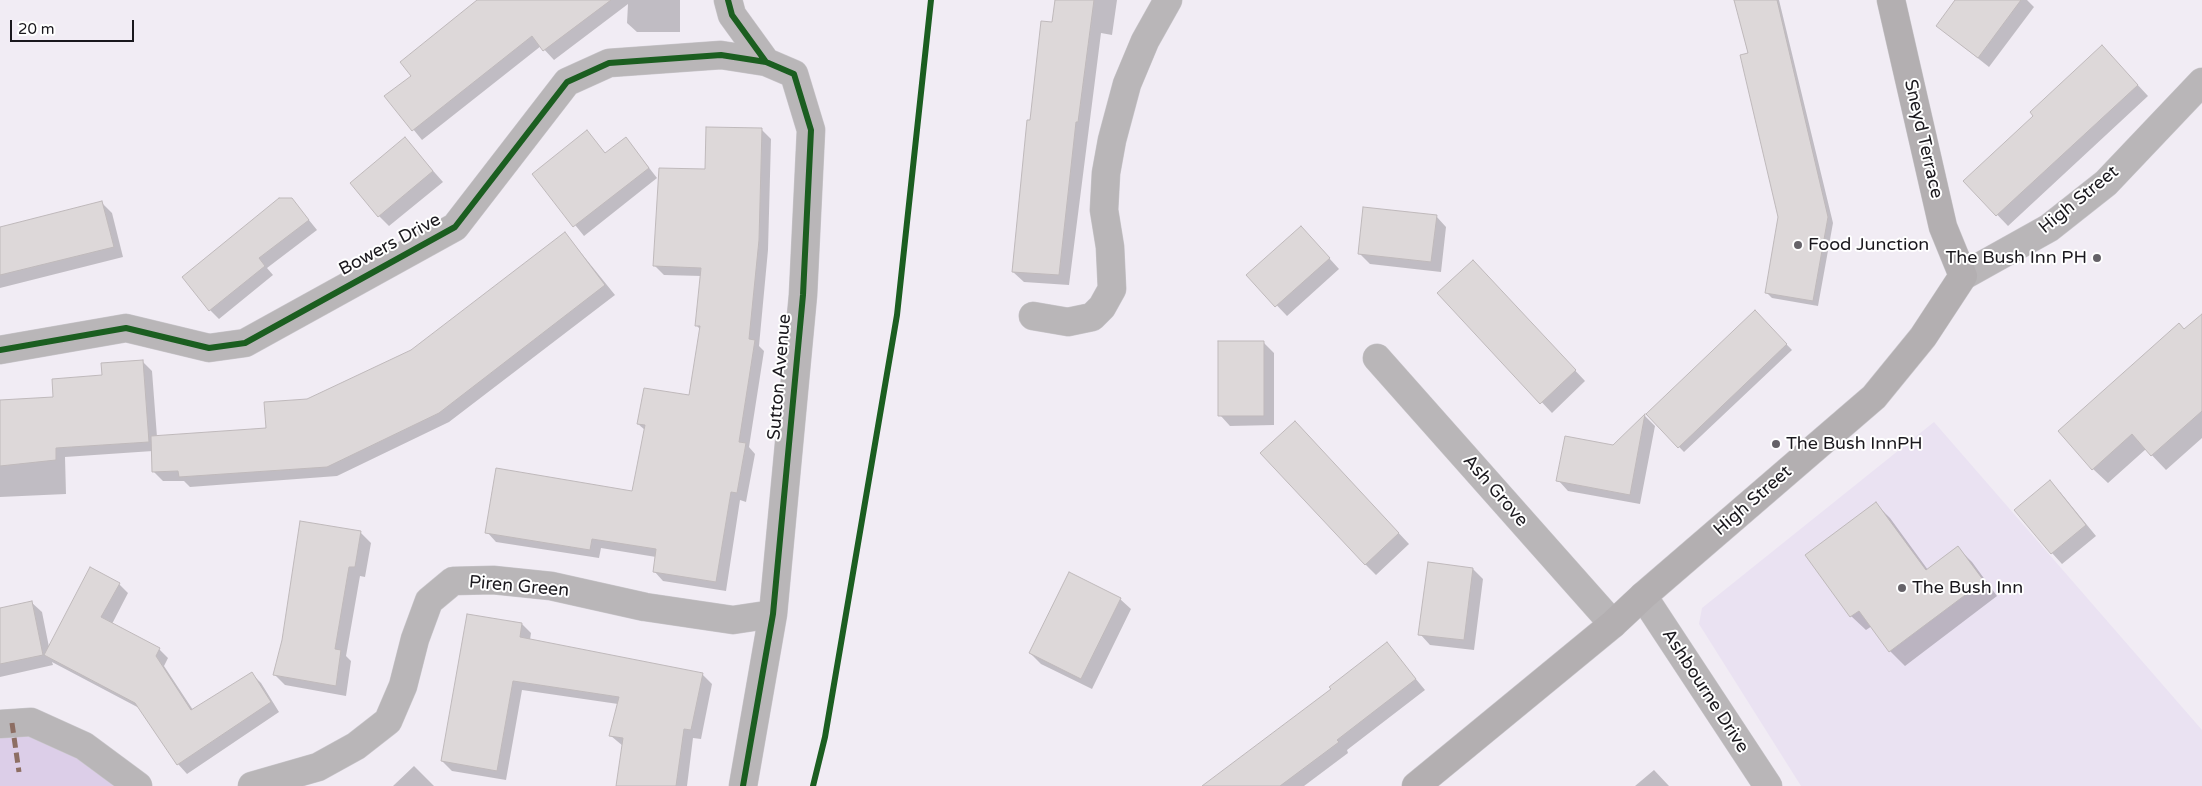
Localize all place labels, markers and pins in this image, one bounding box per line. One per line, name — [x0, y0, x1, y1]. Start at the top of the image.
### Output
place label: Food Junction — [1808, 234, 1929, 256]
marker: Food Junction — [1792, 239, 1804, 251]
place label: The Bush Inn PH — [1945, 247, 2087, 269]
marker: The Bush Inn PH — [2091, 252, 2103, 264]
place label: The Bush InnPH — [1786, 433, 1923, 455]
marker: The Bush InnPH — [1770, 438, 1782, 450]
place label: The Bush Inn — [1912, 577, 2023, 599]
marker: The Bush Inn — [1896, 582, 1908, 594]

